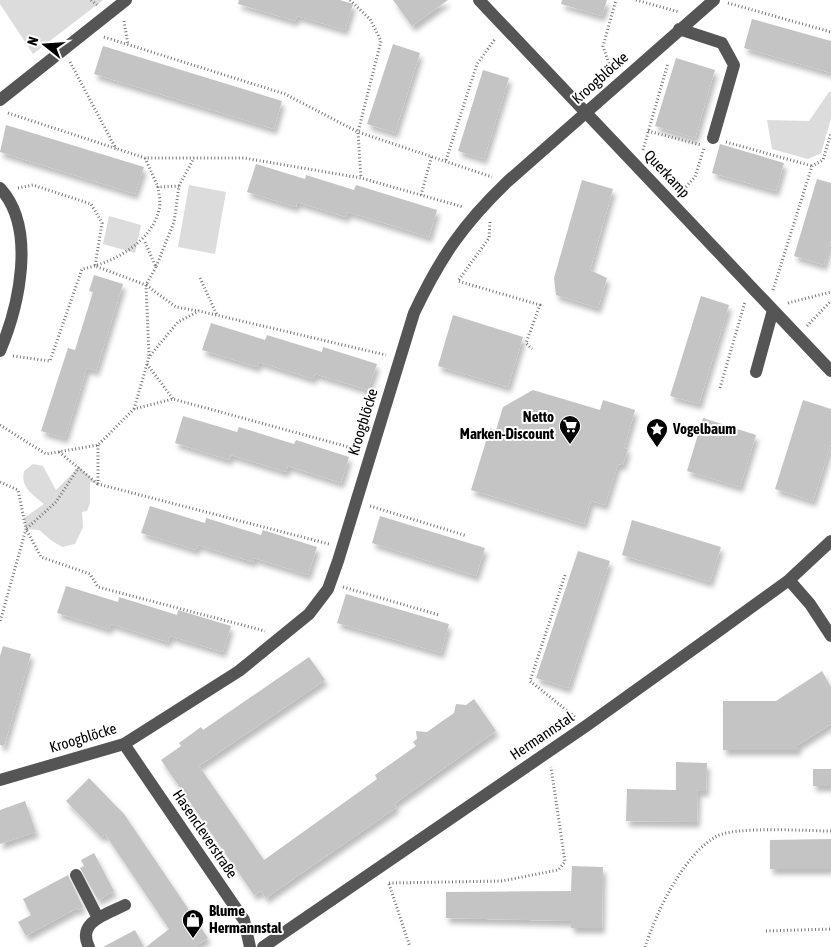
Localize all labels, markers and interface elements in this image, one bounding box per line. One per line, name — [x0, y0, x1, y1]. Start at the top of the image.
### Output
north arrow — [20, 20, 70, 70]
text: N — [24, 35, 41, 47]
street label: Kroogblöcke — [568, 48, 631, 107]
street label: Querkamp — [641, 146, 694, 201]
street label: Kroogblöcke — [344, 386, 381, 457]
place label: Netto Marken-Discount — [460, 408, 555, 442]
supermarket icon: Netto Marken-Discount — [558, 414, 582, 445]
place icon: Vogelbaum — [645, 417, 669, 448]
place label: Vogelbaum — [672, 420, 736, 437]
street label: Hermannstal — [507, 708, 577, 763]
street label: Kroogblöcke — [47, 719, 118, 756]
street label: Hasencleverstraße — [170, 786, 241, 881]
place label: Blume Hermannstal — [209, 902, 283, 936]
shop icon: Blume Hermannstal — [181, 908, 205, 939]

